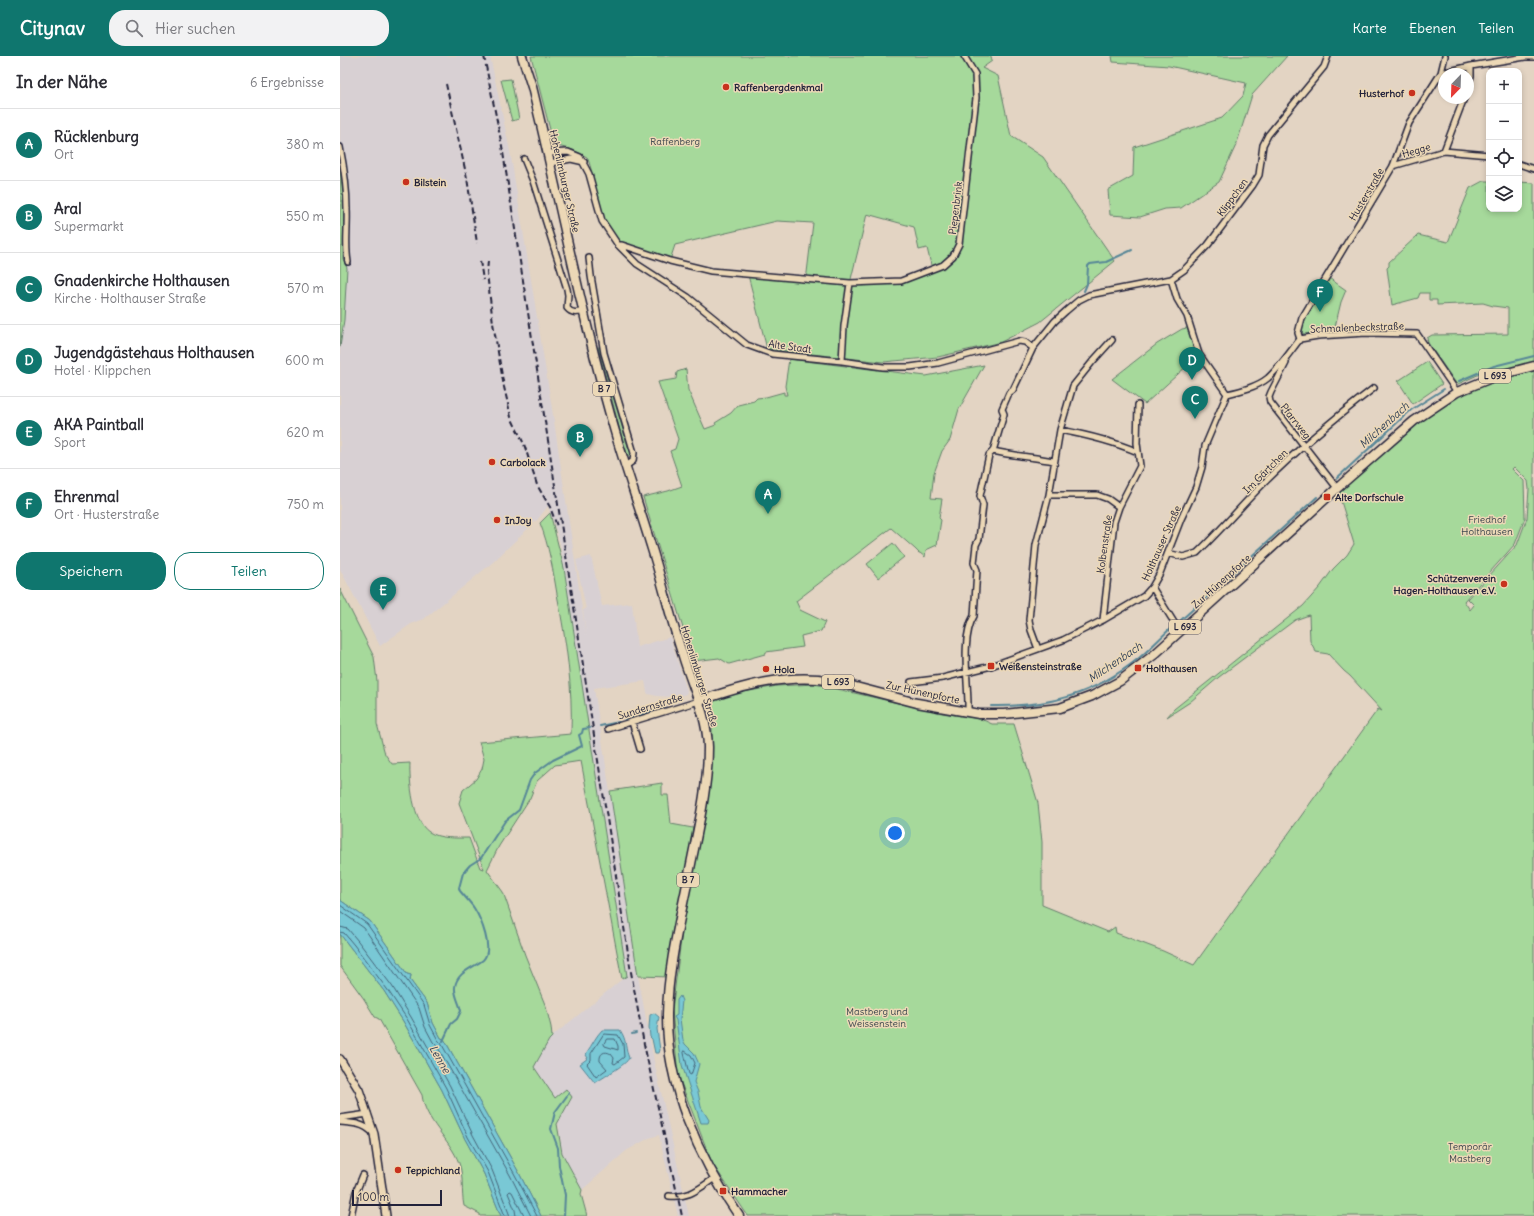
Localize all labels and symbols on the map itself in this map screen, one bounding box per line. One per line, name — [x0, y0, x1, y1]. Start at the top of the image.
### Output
north arrow — [1438, 68, 1474, 104]
place label: Raffenbergdenkmal — [734, 81, 823, 94]
marker: Raffenbergdenkmal — [721, 82, 731, 92]
place label: Husterhof — [1359, 87, 1405, 100]
marker: Husterhof — [1407, 88, 1417, 98]
street label: Hohenlimburger Straße — [546, 128, 583, 234]
park label: Raffenberg — [650, 135, 700, 148]
street label: Hegge — [1400, 140, 1432, 161]
street label: Husterstraße — [1346, 166, 1387, 223]
street label: Klippchen — [1214, 175, 1251, 219]
place label: Bilstein — [414, 176, 446, 189]
marker: Bilstein — [401, 177, 411, 187]
street label: Piepenbrink — [946, 181, 965, 235]
pin: F — [1307, 279, 1333, 312]
street label: Schmalenbeckstraße — [1310, 319, 1404, 336]
street label: Alte Stadt — [768, 337, 813, 356]
pin: D — [1179, 347, 1205, 380]
road number: L 693 — [1479, 369, 1511, 383]
road number: B 7 — [593, 382, 615, 396]
pin: C — [1182, 386, 1208, 419]
water label: Milchenbach — [1356, 399, 1412, 451]
street label: Pfarrweg — [1278, 401, 1314, 442]
pin: B — [567, 424, 593, 457]
street label: Im Gärtchen — [1240, 446, 1291, 496]
place label: Carbolack — [500, 456, 546, 469]
marker: Carbolack — [487, 457, 497, 467]
pin: A — [755, 481, 781, 514]
place label: Alte Dorfschule — [1335, 491, 1404, 504]
marker: Alte Dorfschule — [1322, 492, 1332, 502]
street label: Holthauser Straße — [1139, 503, 1184, 583]
park label: Friedhof Holthausen — [1461, 513, 1513, 538]
place label: InJoy — [505, 514, 532, 527]
street label: Kolbenstraße — [1094, 514, 1115, 574]
marker: InJoy — [492, 515, 502, 525]
street label: Zur Hünenpforte — [1189, 551, 1254, 611]
place label: Schützenverein Hagen-Holthausen e.V. — [1394, 572, 1496, 597]
pin: E — [370, 577, 396, 610]
marker: Schützenverein Hagen-Holthausen e.V. — [1499, 579, 1509, 589]
road number: L 693 — [1169, 620, 1201, 634]
street label: Hohenlimburger Straße — [678, 624, 721, 728]
water label: Milchenbach — [1085, 638, 1145, 685]
place label: Weißensteinstraße — [999, 660, 1082, 673]
marker: Weißensteinstraße — [986, 661, 996, 671]
place label: Holthausen — [1146, 662, 1198, 675]
place label: Hola — [774, 663, 795, 676]
marker: Holthausen — [1133, 663, 1143, 673]
marker: Hola — [761, 664, 771, 674]
road number: L 693 — [822, 675, 854, 689]
street label: Zur Hünenpforte — [885, 678, 961, 707]
street label: Sundernstraße — [616, 691, 684, 722]
your location — [885, 823, 905, 843]
road number: B 7 — [677, 873, 699, 887]
park label: Mastberg und Weissenstein — [846, 1005, 908, 1030]
water label: Lenne — [426, 1042, 454, 1077]
park label: Temporär Mastberg — [1448, 1140, 1492, 1165]
place label: Teppichland — [406, 1164, 460, 1177]
marker: Teppichland — [393, 1165, 403, 1175]
place label: Hammacher — [731, 1185, 788, 1198]
marker: Hammacher — [718, 1186, 728, 1196]
scale bar — [352, 1188, 442, 1207]

